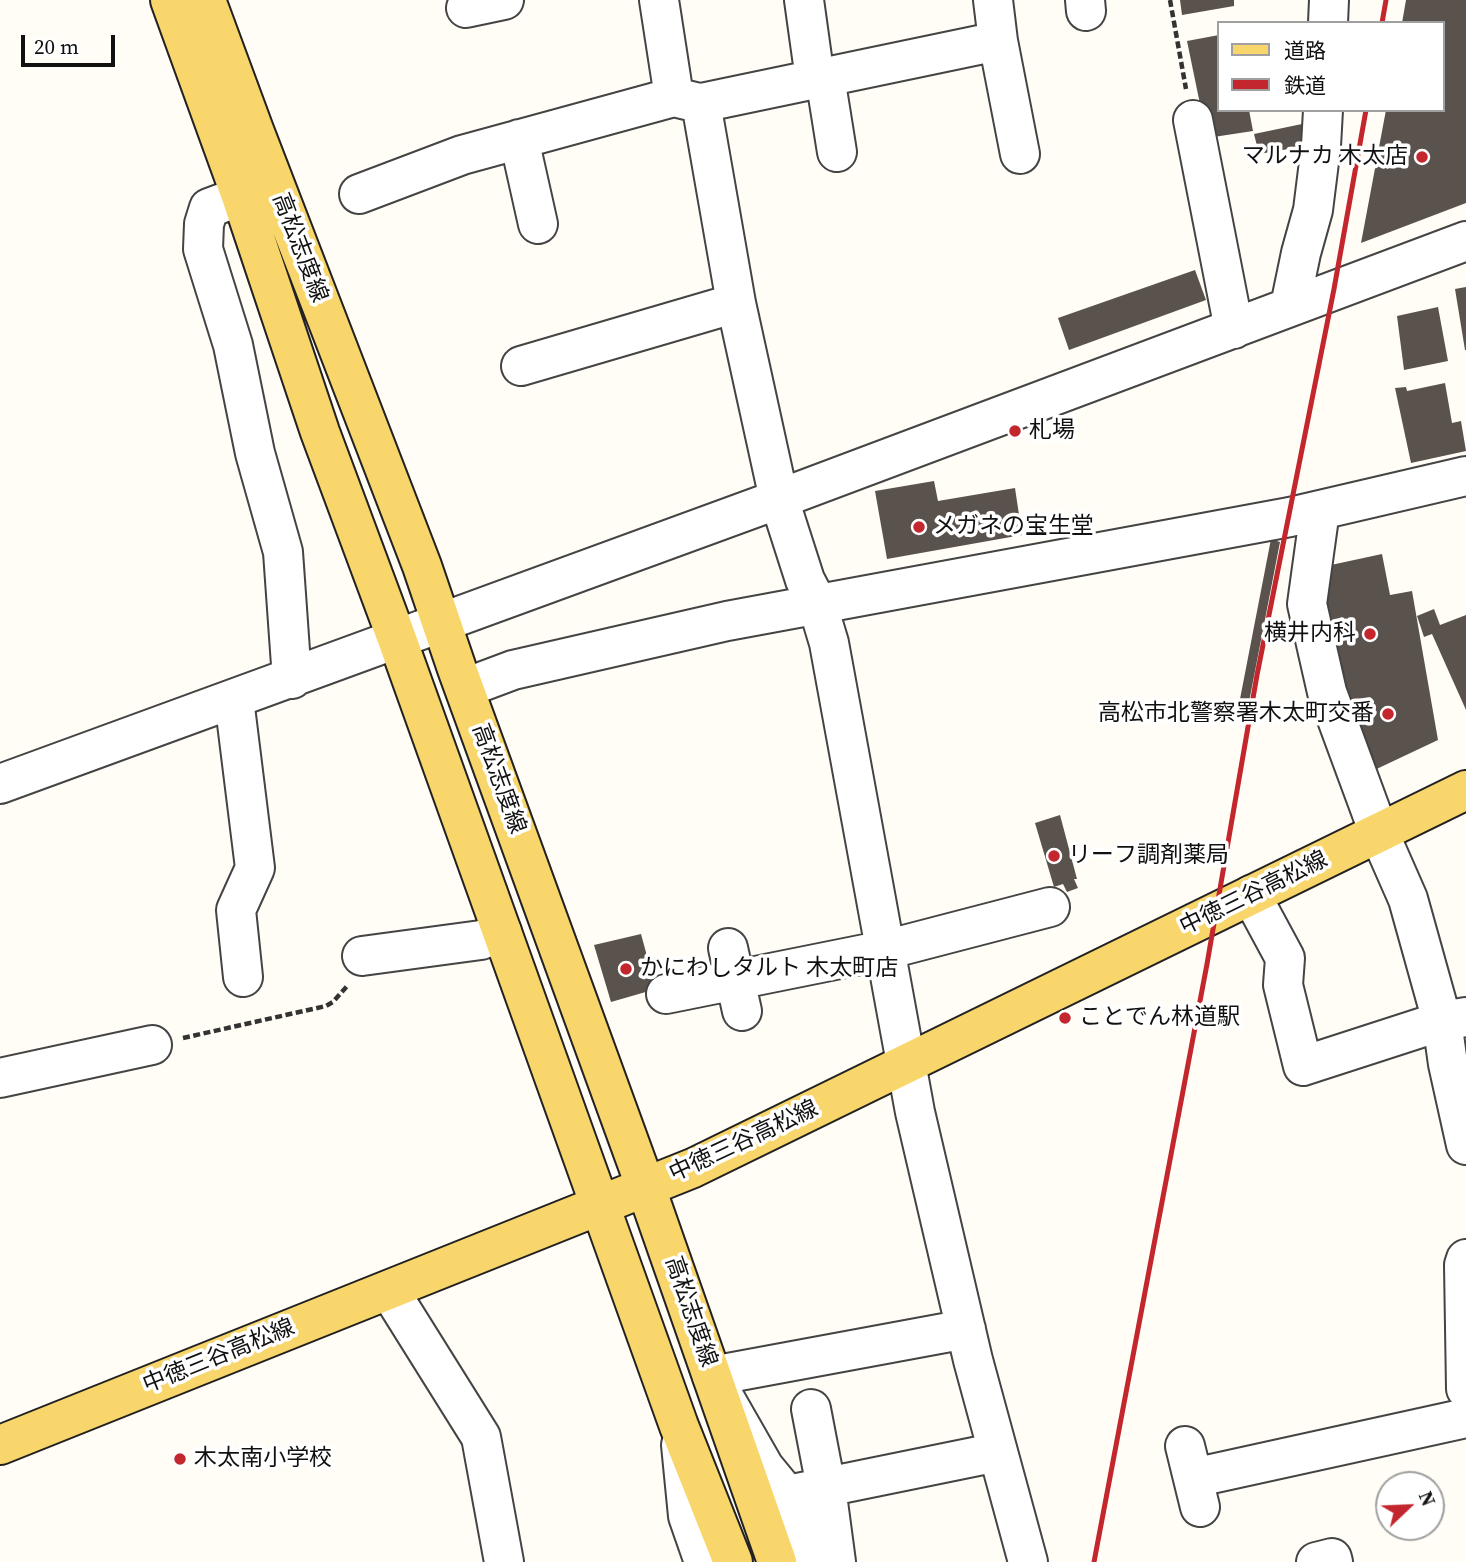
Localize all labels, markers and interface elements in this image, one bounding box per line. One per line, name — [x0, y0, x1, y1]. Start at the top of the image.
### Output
scale bar — [24, 21, 119, 65]
legend — [1218, 21, 1445, 112]
text: 20 m — [34, 32, 79, 61]
text: 道路 — [1284, 36, 1326, 65]
text: 鉄道 — [1284, 71, 1326, 100]
place label: マルナカ 木太店 — [1242, 143, 1408, 171]
marker: マルナカ 木太店 — [1414, 149, 1430, 165]
street label: 高松志度線 — [266, 189, 332, 307]
place label: 札場 — [1029, 417, 1075, 445]
marker: 札場 — [1007, 423, 1023, 439]
place label: メガネの宝生堂 — [933, 513, 1094, 541]
marker: メガネの宝生堂 — [911, 519, 927, 535]
place label: 横井内科 — [1264, 620, 1356, 648]
marker: 横井内科 — [1362, 626, 1378, 642]
place label: 高松市北警察署木太町交番 — [1098, 700, 1374, 728]
marker: 高松市北警察署木太町交番 — [1380, 706, 1396, 722]
street label: 高松志度線 — [465, 720, 531, 838]
place label: リーフ調剤薬局 — [1068, 842, 1229, 870]
street label: 中徳三谷高松線 — [1176, 846, 1332, 942]
marker: リーフ調剤薬局 — [1046, 848, 1062, 864]
place label: かにわしタルト 木太町店 — [640, 955, 898, 983]
marker: かにわしタルト 木太町店 — [618, 961, 634, 977]
place label: ことでん林道駅 — [1079, 1004, 1240, 1032]
marker: ことでん林道駅 — [1057, 1010, 1073, 1026]
street label: 中徳三谷高松線 — [665, 1095, 823, 1189]
street label: 高松志度線 — [658, 1253, 722, 1371]
street label: 中徳三谷高松線 — [139, 1314, 299, 1400]
place label: 木太南小学校 — [194, 1445, 332, 1473]
marker: 木太南小学校 — [172, 1451, 188, 1467]
north arrow — [1375, 1471, 1445, 1541]
text: N — [1413, 1487, 1442, 1510]

